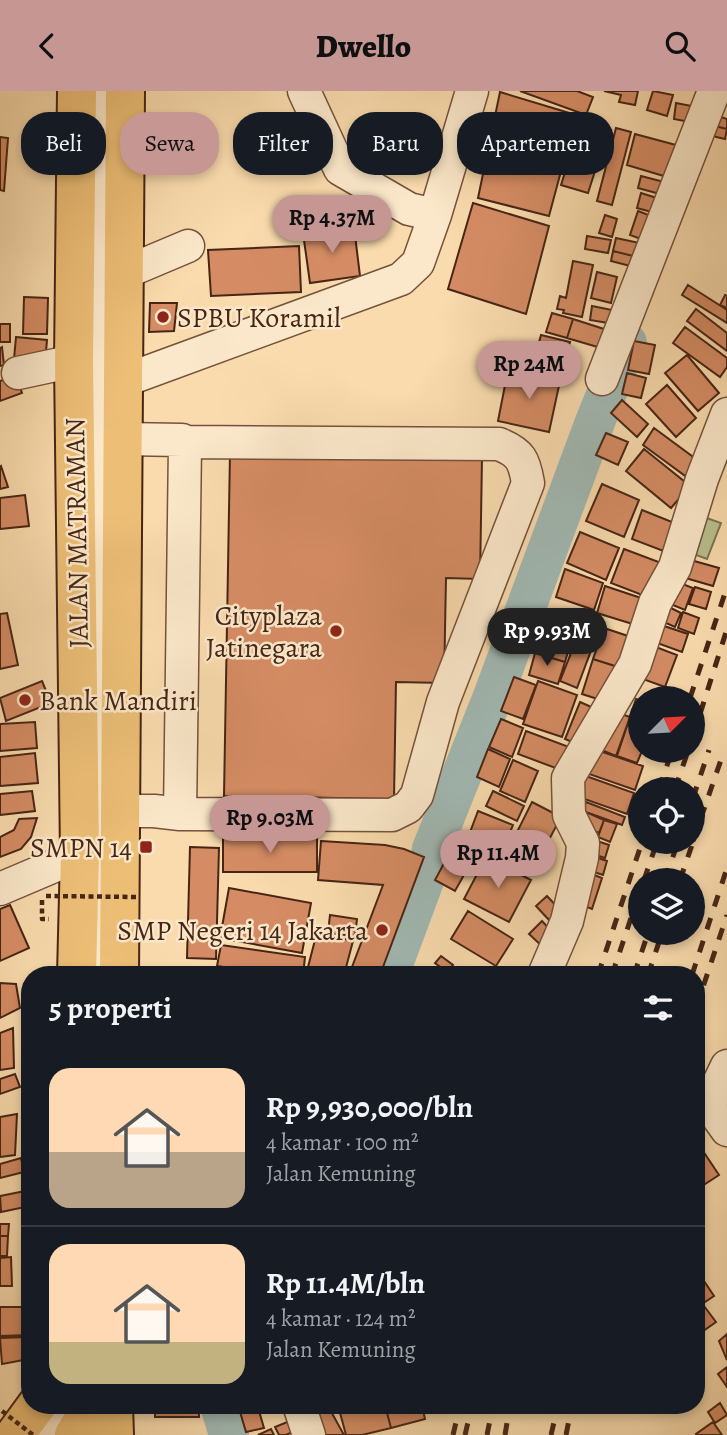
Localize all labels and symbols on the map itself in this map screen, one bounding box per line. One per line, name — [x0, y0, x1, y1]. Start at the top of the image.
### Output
pin: Rp 4.37M — [260, 195, 404, 255]
place label: SPBU Koramil — [177, 299, 341, 337]
marker: SPBU Koramil — [155, 309, 171, 325]
pin: Rp 24M — [472, 341, 586, 401]
street label: JALAN MATRAMAN — [56, 417, 98, 649]
place label: Cityplaza Jatinegara — [206, 597, 322, 667]
pin: Rp 9.93M — [475, 609, 619, 668]
marker: Cityplaza Jatinegara — [328, 623, 344, 639]
place label: Bank Mandiri — [39, 682, 197, 720]
north arrow — [628, 686, 705, 763]
marker: Bank Mandiri — [17, 692, 33, 708]
pin: Rp 9.03M — [198, 795, 342, 855]
place label: SMPN 14 — [30, 829, 132, 867]
pin: Rp 11.4M — [426, 831, 570, 890]
marker: SMPN 14 — [138, 839, 154, 855]
place label: SMP Negeri 14 Jakarta — [117, 912, 368, 950]
marker: SMP Negeri 14 Jakarta — [374, 922, 390, 938]

